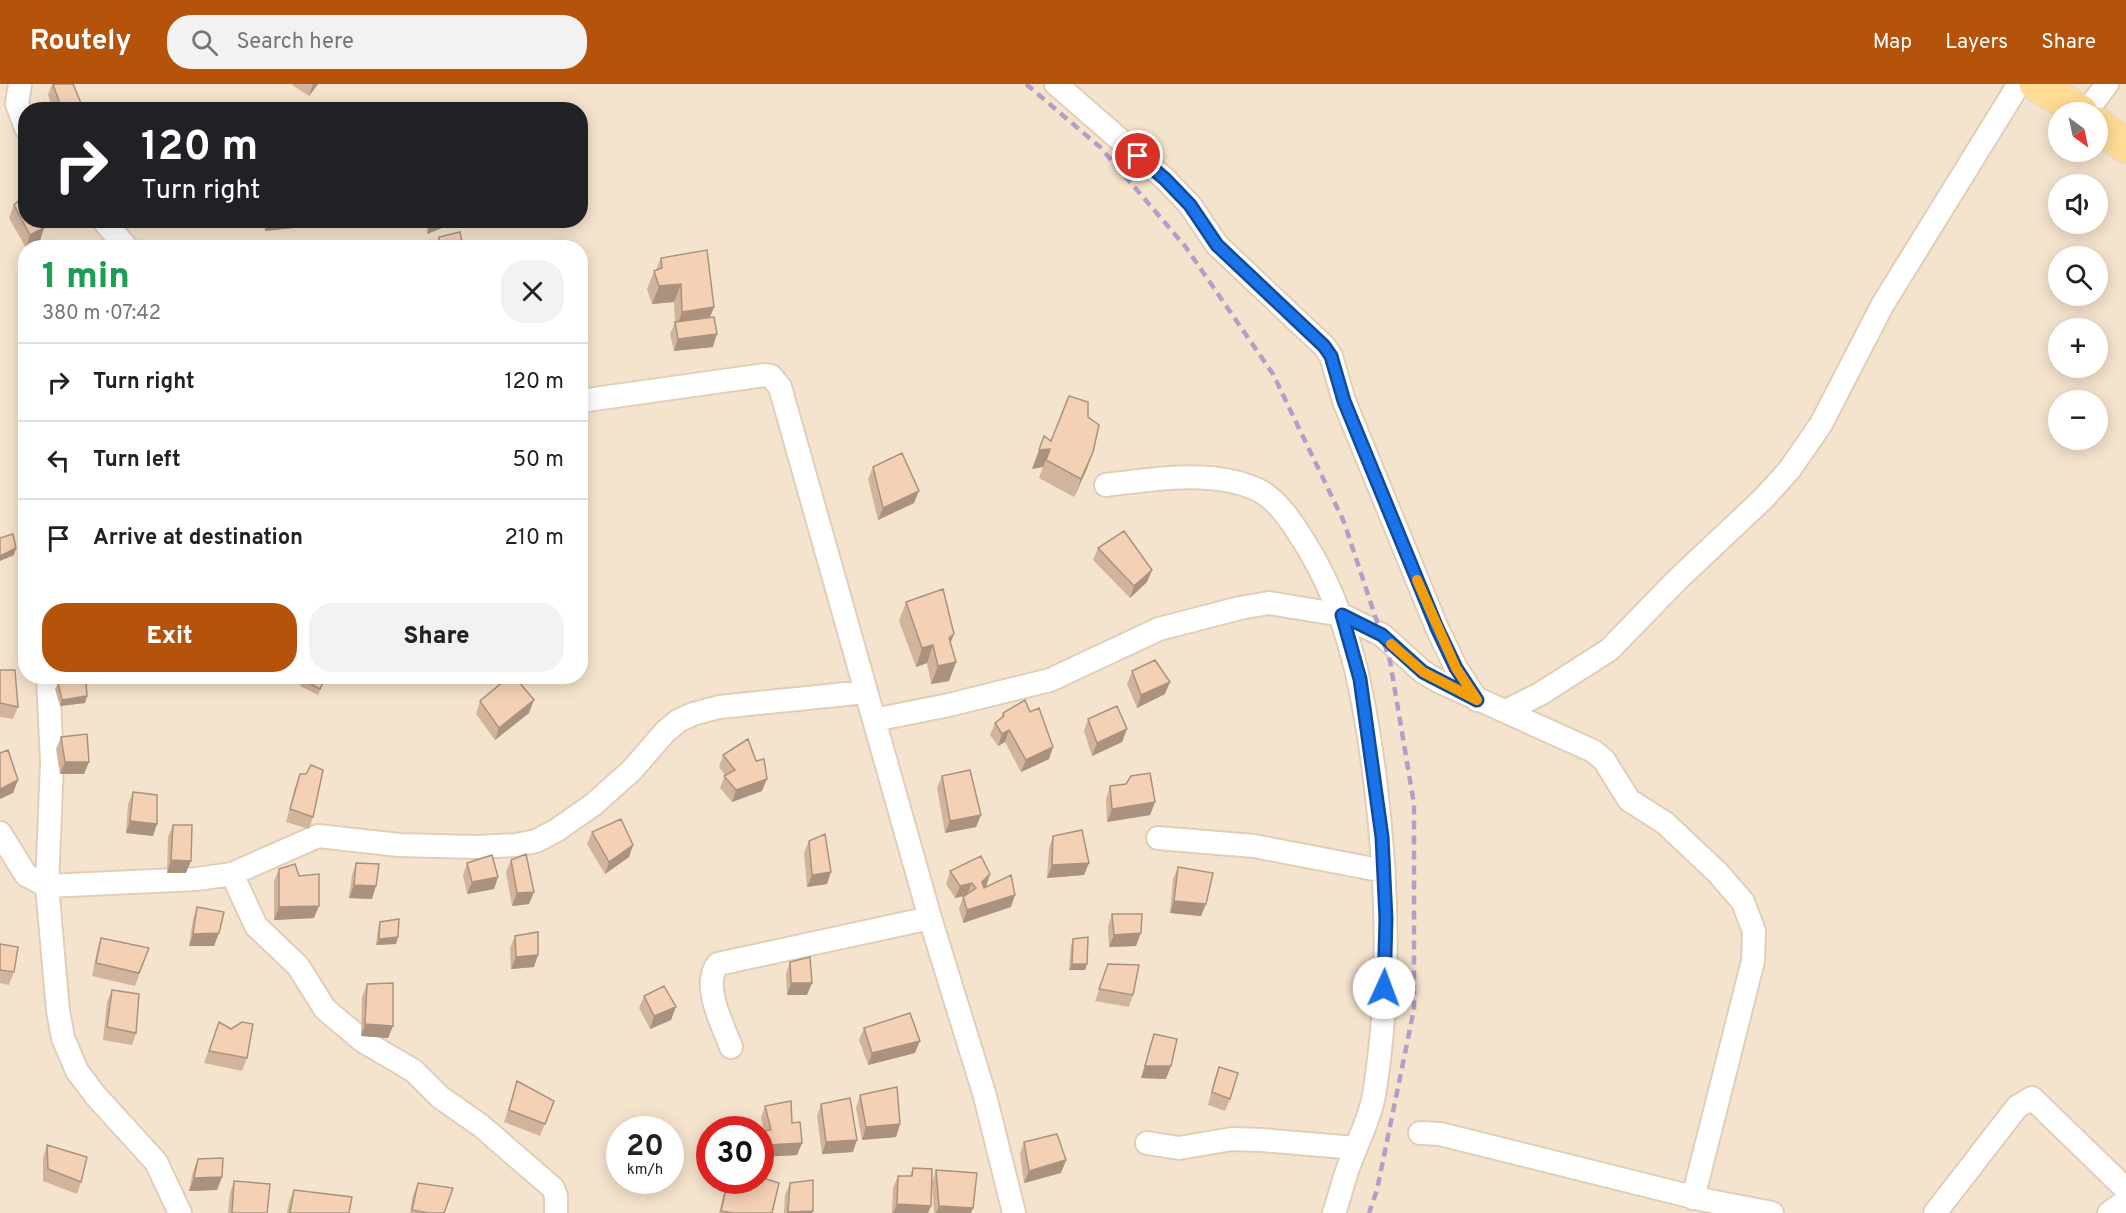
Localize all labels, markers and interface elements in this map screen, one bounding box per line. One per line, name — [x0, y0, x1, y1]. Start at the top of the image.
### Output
search box — [167, 15, 587, 69]
text: Routely — [30, 24, 131, 60]
icon: search — [188, 26, 221, 59]
text: Search here — [236, 29, 354, 56]
text: Map — [1873, 29, 1912, 56]
text: Layers — [1945, 29, 2008, 56]
text: Share — [2041, 29, 2096, 56]
north arrow — [2048, 102, 2108, 162]
map controls — [2048, 102, 2108, 450]
text: 120 m — [141, 122, 258, 175]
icon: right — [42, 126, 120, 204]
pin — [1112, 130, 1163, 181]
icon: arrive — [1121, 139, 1154, 172]
text: Turn right — [141, 174, 260, 208]
button: sound — [2048, 174, 2108, 234]
button: search — [2048, 246, 2108, 306]
text: 1 min — [42, 255, 130, 301]
button: close — [501, 260, 564, 323]
text: 380 m · 07:42 — [42, 301, 161, 327]
button: + — [2048, 318, 2108, 378]
icon: right — [42, 366, 75, 399]
text: Turn right — [93, 369, 195, 396]
text: 120 m — [504, 369, 564, 396]
button: − — [2048, 390, 2108, 450]
icon: left — [42, 444, 75, 477]
text: Turn left — [93, 447, 181, 474]
text: 50 m — [512, 447, 564, 474]
icon: arrive — [42, 522, 75, 555]
text: Arrive at destination — [93, 525, 303, 552]
text: 210 m — [504, 525, 564, 552]
button: Exit — [42, 603, 297, 672]
button: Share — [309, 603, 564, 672]
position arrow — [1352, 956, 1416, 1020]
speed limit sign: 30 — [696, 1116, 774, 1194]
text: 20 — [626, 1129, 664, 1166]
text: km/h — [627, 1161, 663, 1180]

